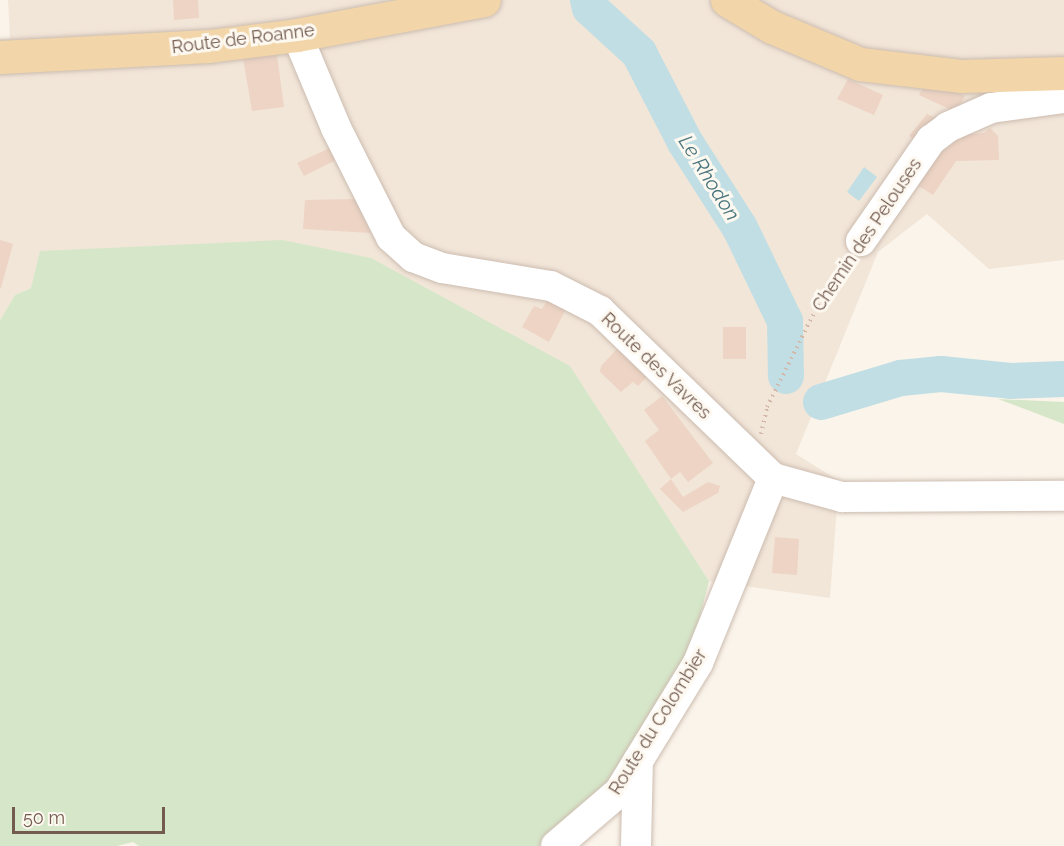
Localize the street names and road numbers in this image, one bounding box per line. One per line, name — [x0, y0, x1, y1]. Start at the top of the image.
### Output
street label: Route de Roanne — [170, 20, 316, 58]
street label: Chemin des Pelouses — [808, 154, 926, 316]
street label: Route des Vavres — [596, 308, 716, 424]
street label: Route du Colombier — [604, 645, 712, 799]

